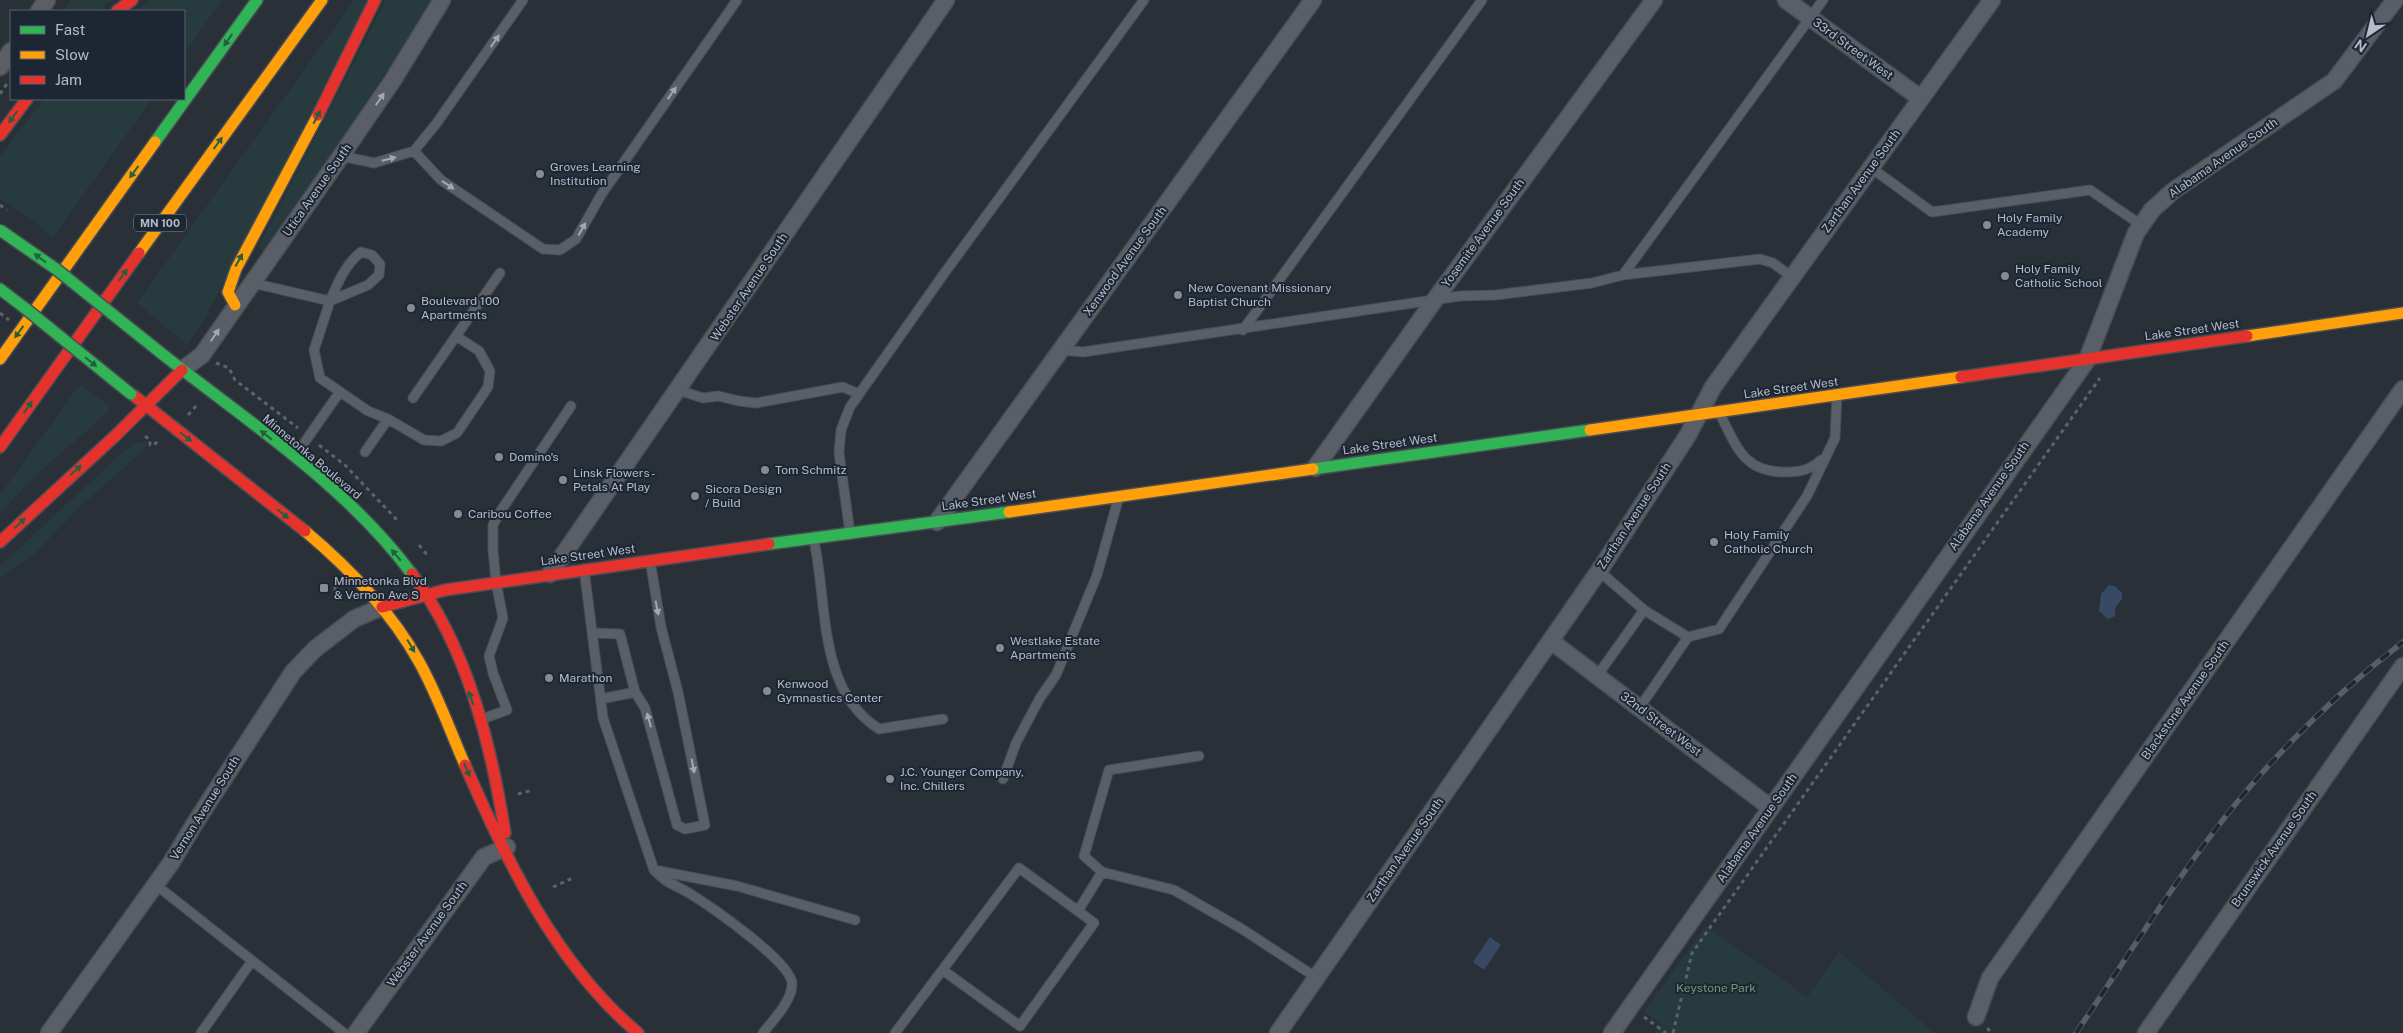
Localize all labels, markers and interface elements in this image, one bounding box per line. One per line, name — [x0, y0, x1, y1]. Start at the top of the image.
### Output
legend — [10, 10, 185, 100]
north arrow — [2343, 10, 2393, 60]
street label: 33rd Street West — [1810, 15, 1896, 83]
text: Fast — [55, 21, 85, 38]
one-way arrow — [223, 33, 233, 47]
one-way arrow — [490, 34, 500, 48]
text: N — [2351, 36, 2370, 55]
text: Slow — [55, 46, 90, 63]
text: Jam — [55, 71, 82, 88]
one-way arrow — [667, 87, 677, 100]
one-way arrow — [375, 93, 385, 106]
one-way arrow — [8, 110, 19, 123]
one-way arrow — [313, 110, 321, 125]
street label: Alabama Avenue South — [2166, 115, 2280, 201]
street label: Zarthan Avenue South — [1819, 127, 1903, 235]
one-way arrow — [213, 136, 223, 150]
street label: Utica Avenue South — [280, 141, 354, 239]
one-way arrow — [382, 155, 397, 163]
place label: Groves Learning Institution — [550, 160, 641, 188]
one-way arrow — [129, 165, 139, 179]
marker: Groves Learning Institution — [534, 168, 546, 180]
street label: Yosemite Avenue South — [1439, 176, 1527, 290]
one-way arrow — [442, 180, 455, 190]
street label: Xenwood Avenue South — [1081, 204, 1169, 318]
place label: Holy Family Academy — [1997, 211, 2063, 239]
road number: MN 100 — [134, 214, 186, 232]
marker: Holy Family Academy — [1981, 219, 1993, 231]
one-way arrow — [578, 222, 587, 235]
street label: Webster Avenue South — [708, 230, 790, 344]
one-way arrow — [33, 253, 47, 263]
one-way arrow — [235, 254, 244, 267]
place label: Holy Family Catholic School — [2015, 262, 2103, 290]
one-way arrow — [118, 268, 128, 282]
marker: Holy Family Catholic School — [1999, 270, 2011, 282]
place label: New Covenant Missionary Baptist Church — [1188, 281, 1332, 309]
marker: New Covenant Missionary Baptist Church — [1172, 289, 1184, 301]
place label: Boulevard 100 Apartments — [421, 294, 500, 322]
marker: Boulevard 100 Apartments — [405, 302, 417, 314]
street label: Lake Street West — [2144, 316, 2241, 344]
one-way arrow — [14, 326, 24, 339]
one-way arrow — [210, 328, 220, 342]
one-way arrow — [84, 356, 97, 367]
street label: Lake Street West — [1743, 374, 1840, 402]
one-way arrow — [23, 400, 33, 414]
street label: Minnetonka Boulevard — [260, 412, 364, 502]
one-way arrow — [260, 430, 273, 441]
street label: Lake Street West — [1342, 430, 1439, 458]
one-way arrow — [179, 432, 192, 443]
street label: Alabama Avenue South — [1946, 439, 2032, 553]
place label: Domino's — [509, 450, 559, 464]
marker: Domino's — [493, 451, 505, 463]
street label: Zarthan Avenue South — [1594, 460, 1674, 572]
place label: Tom Schmitz — [775, 463, 847, 477]
marker: Tom Schmitz — [759, 464, 771, 476]
one-way arrow — [70, 465, 82, 476]
place label: Linsk Flowers - Petals At Play — [573, 466, 656, 494]
marker: Linsk Flowers - Petals At Play — [557, 474, 569, 486]
place label: Sicora Design / Build — [705, 482, 782, 510]
street label: Lake Street West — [941, 486, 1038, 514]
marker: Sicora Design / Build — [689, 490, 701, 502]
place label: Caribou Coffee — [468, 507, 552, 521]
marker: Caribou Coffee — [452, 508, 464, 520]
one-way arrow — [276, 509, 289, 520]
one-way arrow — [14, 517, 26, 529]
place label: Holy Family Catholic Church — [1724, 528, 1813, 556]
marker: Holy Family Catholic Church — [1708, 536, 1720, 548]
street label: Lake Street West — [540, 541, 637, 569]
one-way arrow — [391, 549, 402, 561]
place label: Minnetonka Blvd & Vernon Ave S — [334, 574, 427, 602]
marker: Minnetonka Blvd & Vernon Ave S — [318, 582, 330, 594]
one-way arrow — [653, 600, 661, 616]
place label: Westlake Estate Apartments — [1010, 634, 1100, 662]
street label: Blackstone Avenue South — [2138, 638, 2232, 762]
one-way arrow — [406, 640, 415, 653]
marker: Westlake Estate Apartments — [994, 642, 1006, 654]
place label: Marathon — [559, 671, 612, 685]
marker: Marathon — [543, 672, 555, 684]
place label: Kenwood Gymnastics Center — [777, 677, 883, 705]
marker: Kenwood Gymnastics Center — [761, 685, 773, 697]
street label: 32nd Street West — [1618, 689, 1704, 759]
one-way arrow — [467, 690, 474, 705]
one-way arrow — [645, 713, 653, 728]
street label: Vernon Avenue South — [167, 753, 243, 863]
one-way arrow — [689, 759, 697, 774]
one-way arrow — [464, 763, 472, 777]
place label: J.C. Younger Company, Inc. Chillers — [900, 765, 1024, 793]
street label: Alabama Avenue South — [1714, 771, 1800, 885]
marker: J.C. Younger Company, Inc. Chillers — [884, 773, 896, 785]
street label: Brunswick Avenue South — [2229, 788, 2320, 910]
street label: Zarthan Avenue South — [1364, 795, 1446, 905]
street label: Webster Avenue South — [384, 878, 470, 990]
park label: Keystone Park — [1676, 981, 1756, 995]

